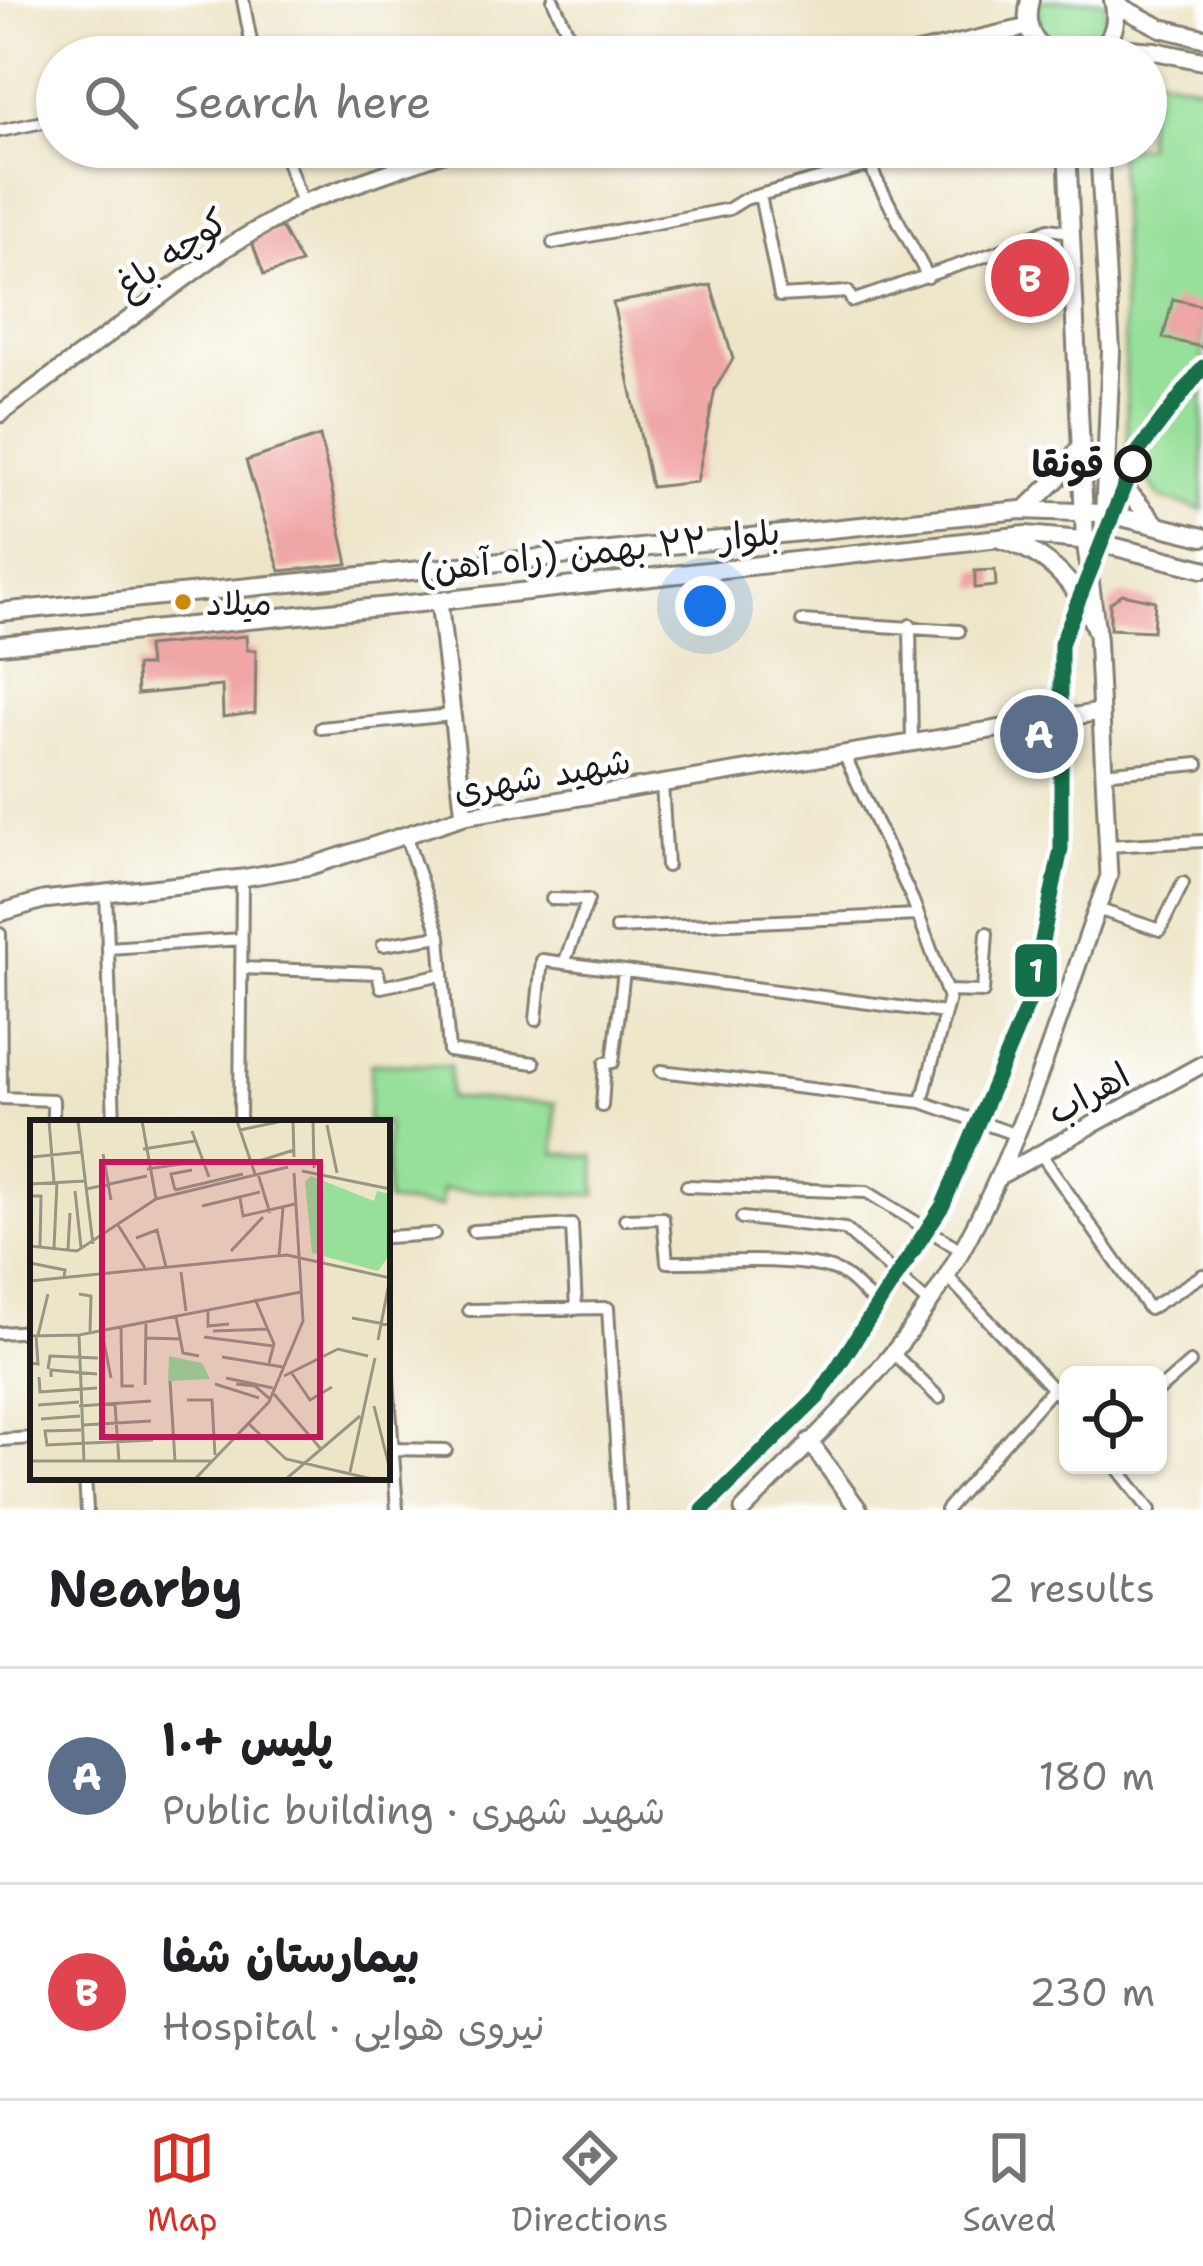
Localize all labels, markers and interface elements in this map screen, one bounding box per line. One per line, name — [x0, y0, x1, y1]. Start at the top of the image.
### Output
search box — [36, 36, 1167, 168]
icon: search — [78, 69, 144, 135]
text: Search here — [174, 72, 431, 132]
street label: کوچه باغ — [105, 197, 238, 311]
pin: B — [991, 233, 1069, 323]
place label: قونقا — [1032, 440, 1104, 489]
marker: قونقا — [1116, 447, 1150, 481]
street label: بلوار ۲۲ بهمن (راه آهن) — [416, 507, 782, 594]
your location — [675, 576, 735, 636]
place label: میلاد — [206, 581, 272, 626]
marker: میلاد — [172, 591, 194, 613]
pin: A — [1000, 689, 1078, 779]
street label: شهید شهری — [450, 736, 635, 815]
line badge: 1 — [1013, 942, 1059, 999]
text: 1 — [1028, 948, 1044, 993]
street label: اهراب — [1038, 1051, 1138, 1136]
inset map — [30, 1120, 390, 1480]
map controls — [1059, 1366, 1167, 1474]
button: locate — [1059, 1366, 1167, 1474]
text: Nearby — [48, 1554, 243, 1622]
text: 2 results — [988, 1562, 1155, 1614]
text: پلیس +۱۰ — [162, 1710, 333, 1770]
text: A — [72, 1750, 102, 1802]
text: 180 m — [1039, 1750, 1155, 1802]
text: Public building · شهید شهری — [162, 1784, 665, 1836]
text: بیمارستان شفا — [162, 1926, 419, 1986]
text: B — [75, 1966, 99, 2018]
text: 230 m — [1029, 1966, 1155, 2018]
text: Hospital · نیروی هوایی — [162, 2000, 545, 2052]
tab: Map — [147, 2125, 218, 2242]
tab: Directions — [511, 2125, 669, 2242]
tab: Saved — [962, 2125, 1056, 2242]

